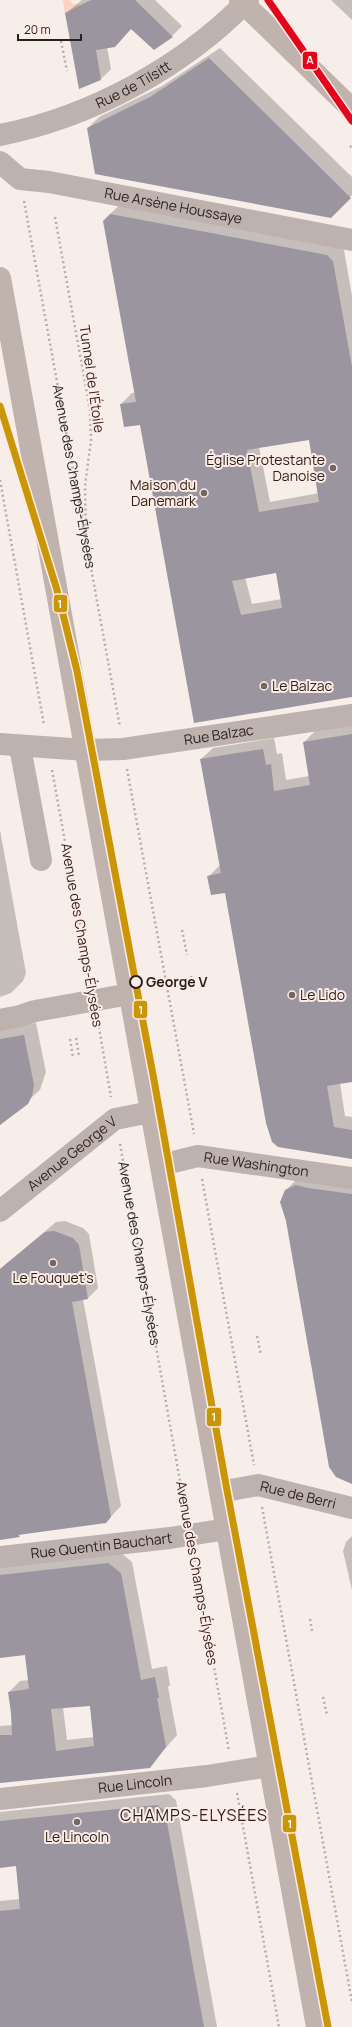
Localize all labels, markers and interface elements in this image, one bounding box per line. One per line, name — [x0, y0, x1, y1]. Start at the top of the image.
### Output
scale bar — [18, 16, 81, 42]
text: 20 m — [24, 21, 51, 38]
line badge: A — [302, 51, 318, 70]
text: A — [306, 52, 314, 67]
street label: Rue de Tilsitt — [92, 56, 174, 112]
street label: Rue Arsène Houssaye — [103, 183, 244, 228]
street label: Tunnel de l'Étoile — [76, 324, 109, 434]
street label: Avenue des Champs-Élysées — [49, 383, 101, 570]
place label: Église Protestante Danoise — [206, 450, 325, 485]
marker: Église Protestante Danoise — [328, 463, 338, 473]
place label: Maison du Danemark — [130, 475, 197, 510]
marker: Maison du Danemark — [199, 488, 209, 498]
line badge: 1 — [53, 594, 68, 613]
text: 1 — [58, 596, 62, 611]
place label: Le Balzac — [272, 676, 333, 695]
marker: Le Balzac — [259, 681, 269, 691]
street label: Rue Balzac — [182, 720, 255, 749]
street label: Avenue des Champs-Élysées — [57, 841, 108, 1028]
place label: George V — [146, 972, 207, 991]
marker: George V — [129, 975, 143, 989]
place label: Le Lido — [300, 985, 345, 1004]
marker: Le Lido — [287, 990, 297, 1000]
line badge: 1 — [133, 1000, 148, 1019]
text: 1 — [139, 1002, 143, 1017]
street label: Avenue George V — [23, 1111, 121, 1195]
street label: Rue Washington — [203, 1147, 310, 1181]
street label: Avenue des Champs-Élysées — [114, 1160, 166, 1347]
marker: Le Fouquet's — [48, 1258, 58, 1268]
place label: Le Fouquet's — [12, 1268, 94, 1287]
line badge: 1 — [206, 1407, 222, 1427]
text: 1 — [212, 1409, 216, 1424]
street label: Rue de Berri — [258, 1476, 338, 1513]
street label: Avenue des Champs-Élysées — [172, 1479, 223, 1666]
street label: Rue Quentin Bauchart — [30, 1528, 173, 1563]
street label: Rue Lincoln — [97, 1770, 173, 1797]
district label: CHAMPS-ELYSÉES — [120, 1804, 268, 1826]
line badge: 1 — [282, 1814, 297, 1833]
text: 1 — [288, 1816, 292, 1831]
marker: Le Lincoln — [72, 1817, 82, 1827]
place label: Le Lincoln — [45, 1827, 109, 1846]

